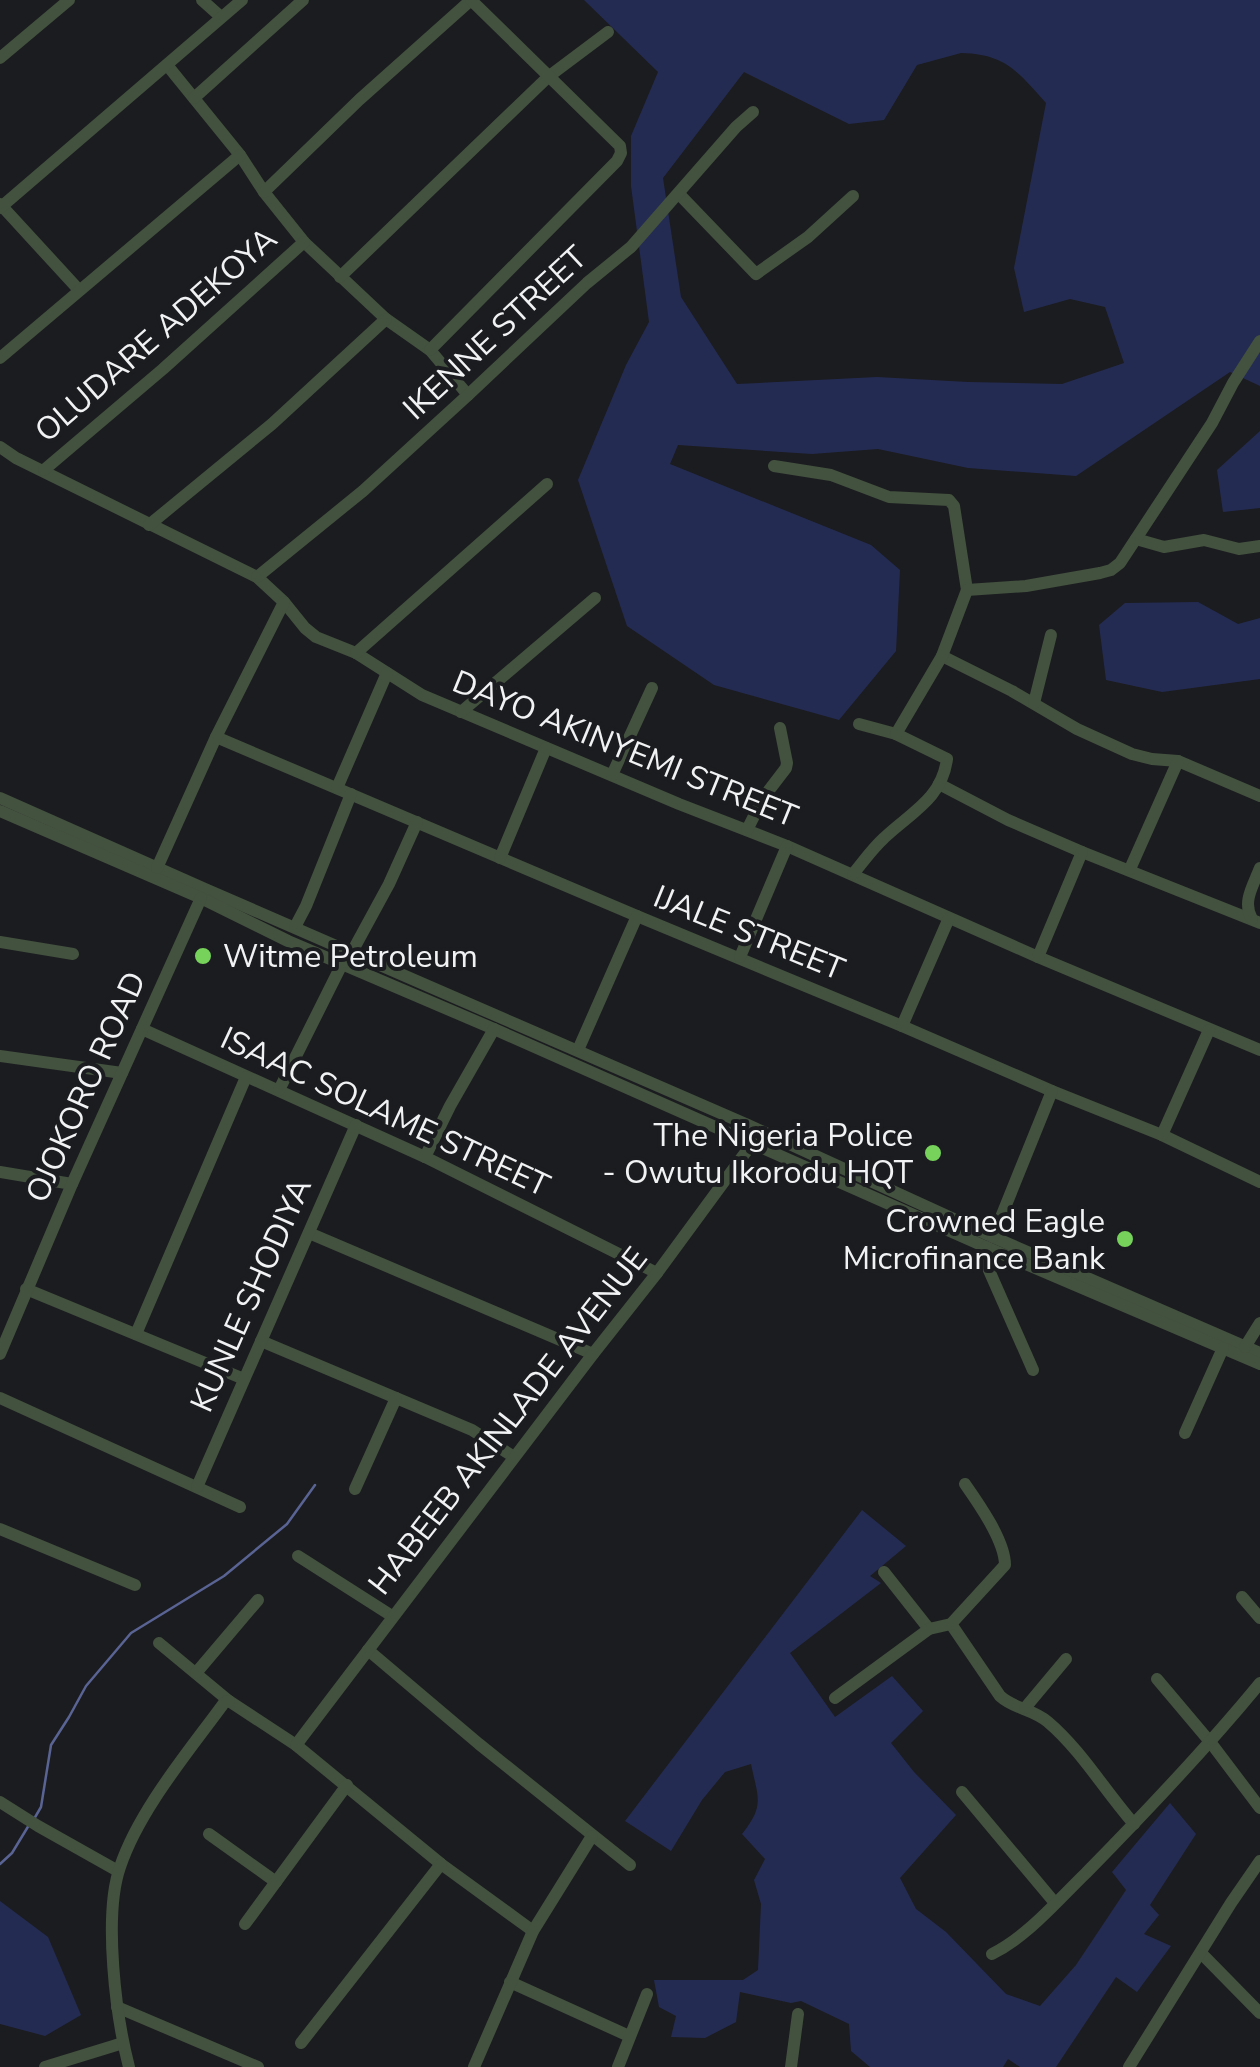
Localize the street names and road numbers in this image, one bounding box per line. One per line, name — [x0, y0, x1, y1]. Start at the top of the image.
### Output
street label: OLUDARE ADEKOYA — [26, 218, 286, 452]
street label: IKENNE STREET — [394, 236, 597, 430]
street label: DAYO AKINYEMI STREET — [446, 660, 804, 838]
street label: IJALE STREET — [647, 875, 851, 991]
street label: OJOKORO ROAD — [16, 965, 156, 1209]
street label: ISAAC SOLAME STREET — [214, 1017, 557, 1208]
street label: KUNLE SHODIYA — [180, 1171, 322, 1419]
street label: HABEEB AKINLADE AVENUE — [359, 1238, 657, 1604]

